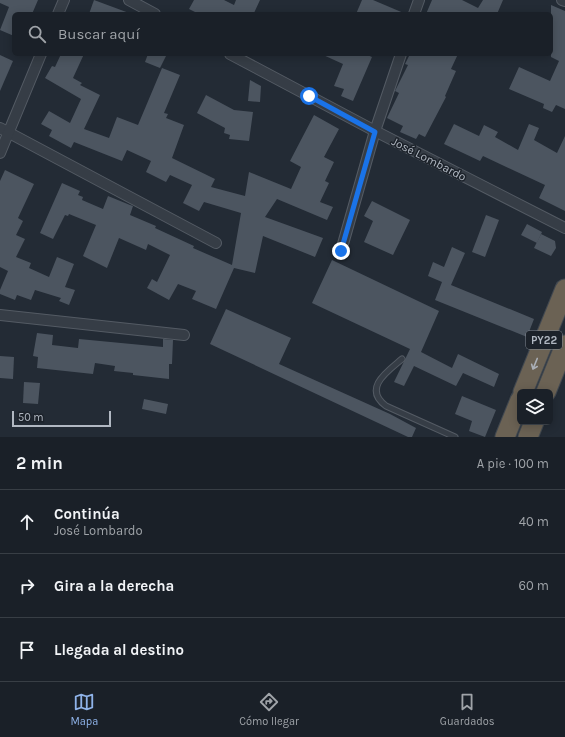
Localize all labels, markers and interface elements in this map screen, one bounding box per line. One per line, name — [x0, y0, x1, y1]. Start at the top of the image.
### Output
search box — [12, 12, 553, 56]
icon: search — [26, 23, 48, 45]
text: Buscar aquí — [58, 25, 140, 43]
route start — [300, 87, 318, 105]
street label: José Lombardo — [389, 134, 469, 184]
route end — [332, 242, 350, 260]
road number: PY22 — [526, 331, 562, 349]
one-way arrow — [530, 357, 538, 369]
map controls — [517, 389, 553, 425]
button: layers — [517, 389, 553, 425]
scale bar — [12, 409, 111, 428]
text: 50 m — [18, 411, 44, 424]
text: 2 min — [16, 453, 63, 473]
text: A pie · 100 m — [477, 456, 549, 471]
text: Continúa — [54, 505, 120, 523]
icon: ahead — [16, 511, 38, 533]
text: 40 m — [519, 514, 549, 529]
text: José Lombardo — [54, 523, 143, 538]
icon: right — [16, 575, 38, 597]
text: Gira a la derecha — [54, 577, 174, 595]
text: 60 m — [519, 578, 549, 593]
icon: arrive — [16, 639, 38, 661]
text: Llegada al destino — [54, 641, 184, 659]
tab: Mapa — [70, 691, 98, 728]
tab: Cómo llegar — [239, 691, 299, 728]
tab: Guardados — [440, 691, 495, 728]

